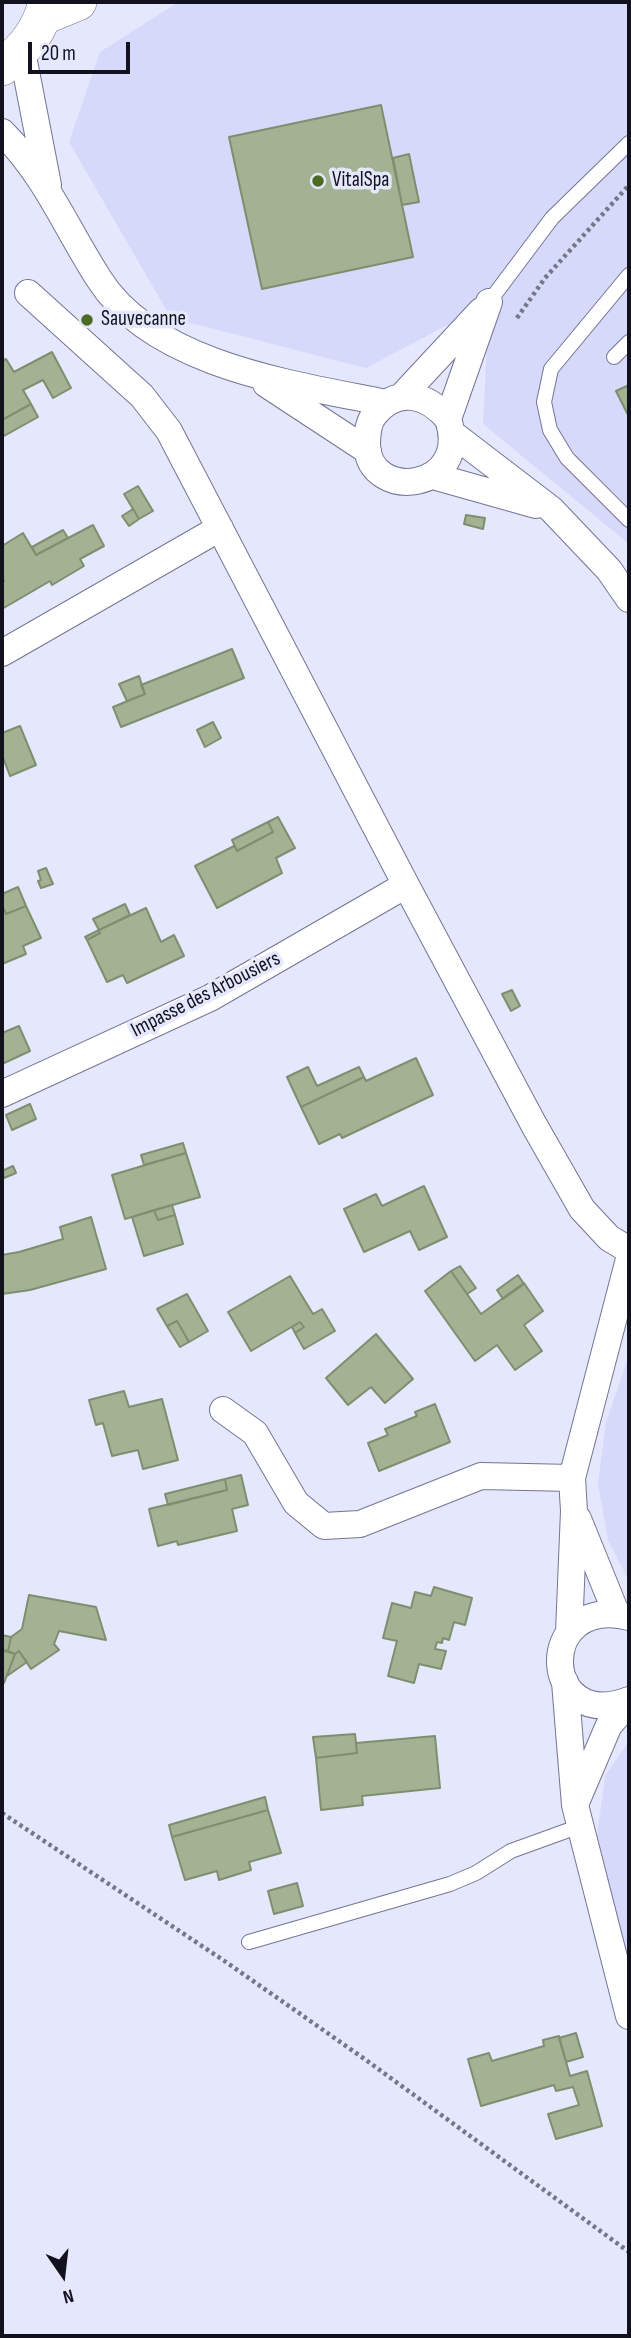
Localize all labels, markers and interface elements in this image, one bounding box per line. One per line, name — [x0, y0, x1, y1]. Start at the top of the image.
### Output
scale bar — [32, 28, 133, 72]
text: 20 m — [41, 41, 76, 66]
place label: VitalSpa — [332, 168, 389, 194]
marker: VitalSpa — [310, 173, 326, 189]
place label: Sauvecanne — [101, 307, 186, 333]
marker: Sauvecanne — [79, 312, 95, 328]
street label: Impasse des Arbousiers — [127, 947, 285, 1043]
north arrow — [28, 2240, 98, 2310]
text: N — [60, 2283, 76, 2308]

